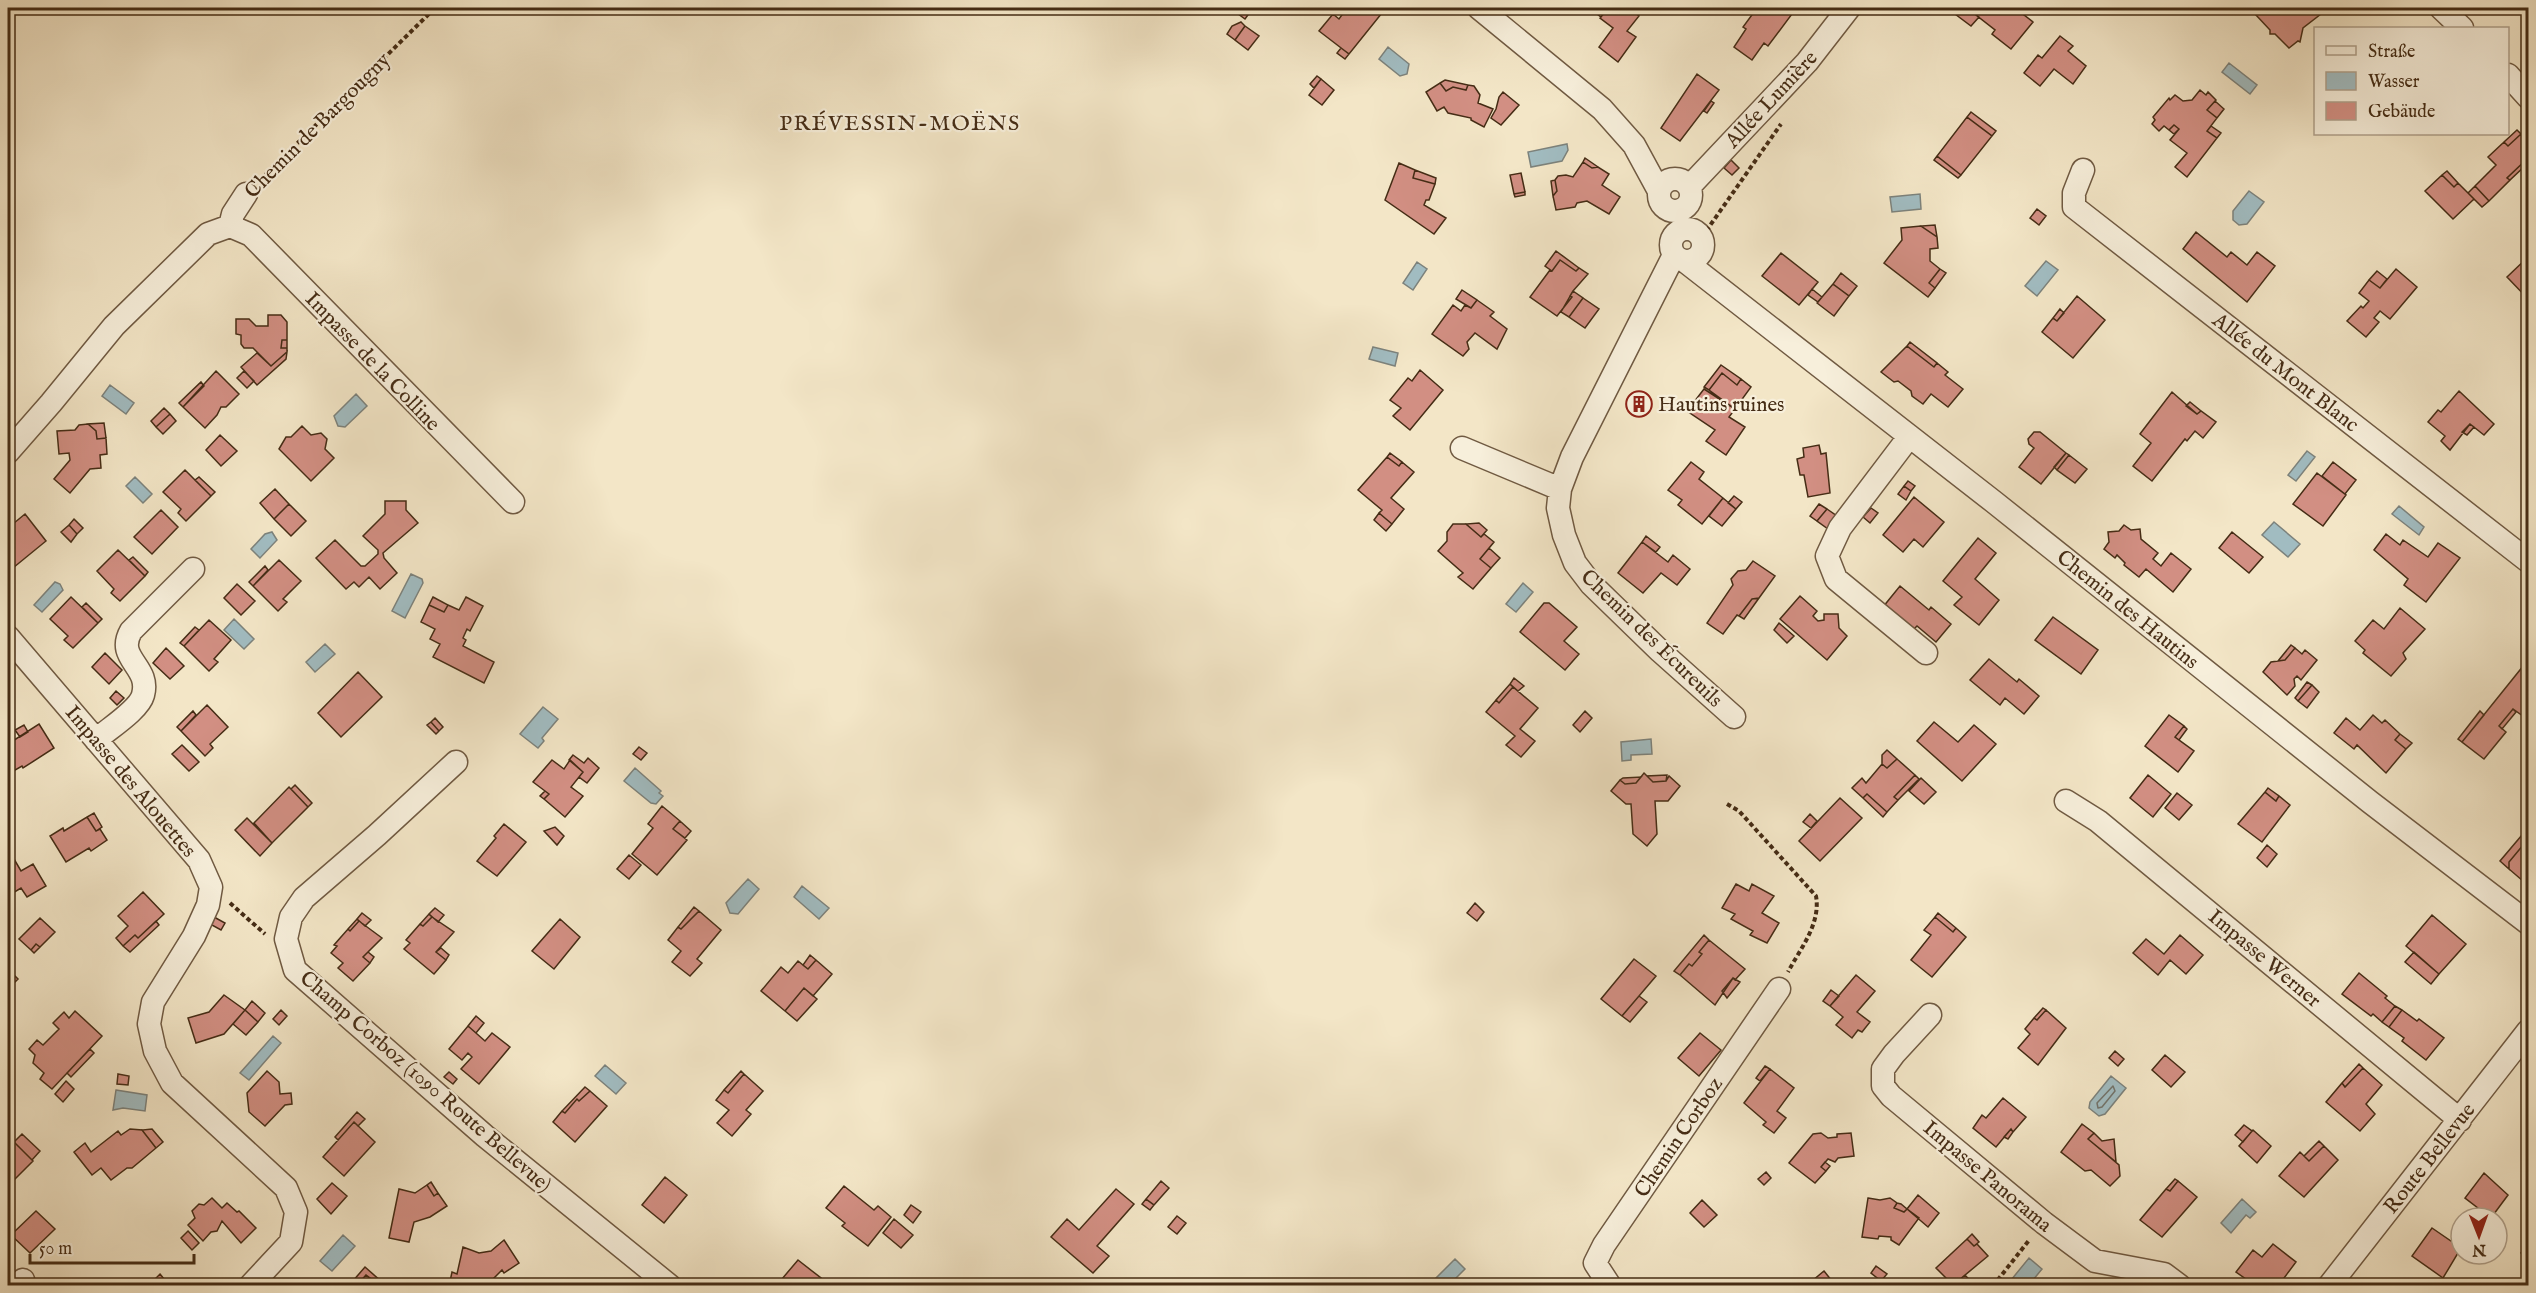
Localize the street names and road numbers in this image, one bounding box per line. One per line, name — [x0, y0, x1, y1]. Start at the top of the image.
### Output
street label: Allée Lumière — [1719, 45, 1825, 155]
street label: Chemin de Bargougny — [239, 47, 397, 205]
street label: Impasse de la Colline — [298, 287, 446, 438]
street label: Allée du Mont Blanc — [2206, 307, 2364, 439]
street label: Chemin des Hautins — [2050, 544, 2204, 676]
street label: Chemin des Écureuils — [1574, 563, 1729, 714]
street label: Impasse des Alouettes — [58, 700, 201, 864]
street label: Impasse Werner — [2202, 904, 2326, 1015]
street label: Champ Corboz (1090 Route Bellevue) — [294, 965, 557, 1199]
street label: Chemin Corboz — [1629, 1072, 1730, 1203]
street label: Route Bellevue — [2378, 1098, 2482, 1220]
street label: Impasse Panorama — [1917, 1115, 2058, 1240]

